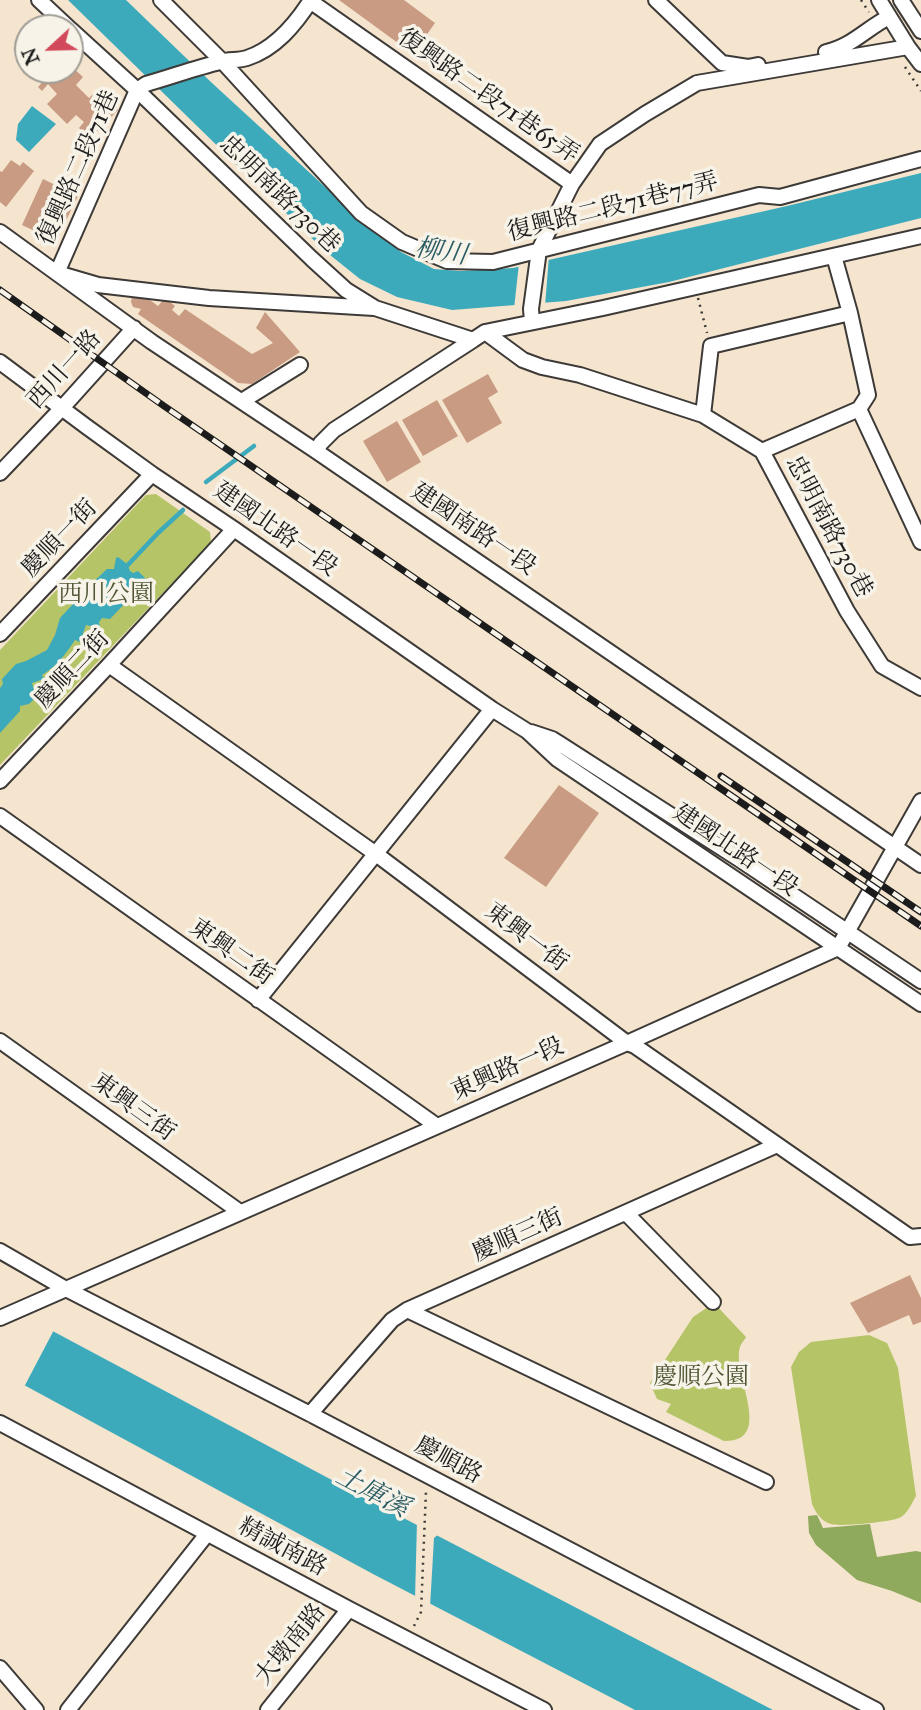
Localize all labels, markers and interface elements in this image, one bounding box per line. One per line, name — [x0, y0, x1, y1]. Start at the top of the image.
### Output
north arrow — [14, 14, 84, 84]
street label: 復興路二段71巷65弄 — [392, 24, 584, 170]
text: N — [17, 45, 45, 68]
street label: 復興路二段71巷 — [32, 86, 126, 250]
street label: 忠明南路730巷 — [213, 130, 345, 260]
street label: 復興路二段71巷77弄 — [505, 168, 721, 248]
water label: 柳川 — [413, 234, 469, 272]
street label: 西川一路 — [22, 325, 108, 415]
street label: 忠明南路730巷 — [779, 451, 877, 603]
street label: 建國北路一段 — [208, 477, 342, 583]
street label: 建國南路一段 — [405, 478, 541, 582]
street label: 慶順一街 — [16, 494, 104, 584]
park label: 西川公園 — [58, 581, 154, 609]
street label: 慶順二街 — [30, 625, 116, 715]
street label: 建國北路一段 — [667, 799, 803, 903]
street label: 東興一街 — [479, 898, 573, 978]
street label: 東興二街 — [183, 914, 279, 992]
street label: 東興路一段 — [447, 1032, 569, 1108]
street label: 東興三街 — [86, 1068, 180, 1148]
street label: 慶順三街 — [468, 1203, 568, 1269]
park label: 慶順公園 — [653, 1364, 749, 1392]
street label: 慶順路 — [409, 1431, 487, 1491]
water label: 土庫溪 — [330, 1461, 414, 1525]
street label: 精誠南路 — [233, 1513, 331, 1583]
street label: 大墩南路 — [250, 1599, 332, 1691]

